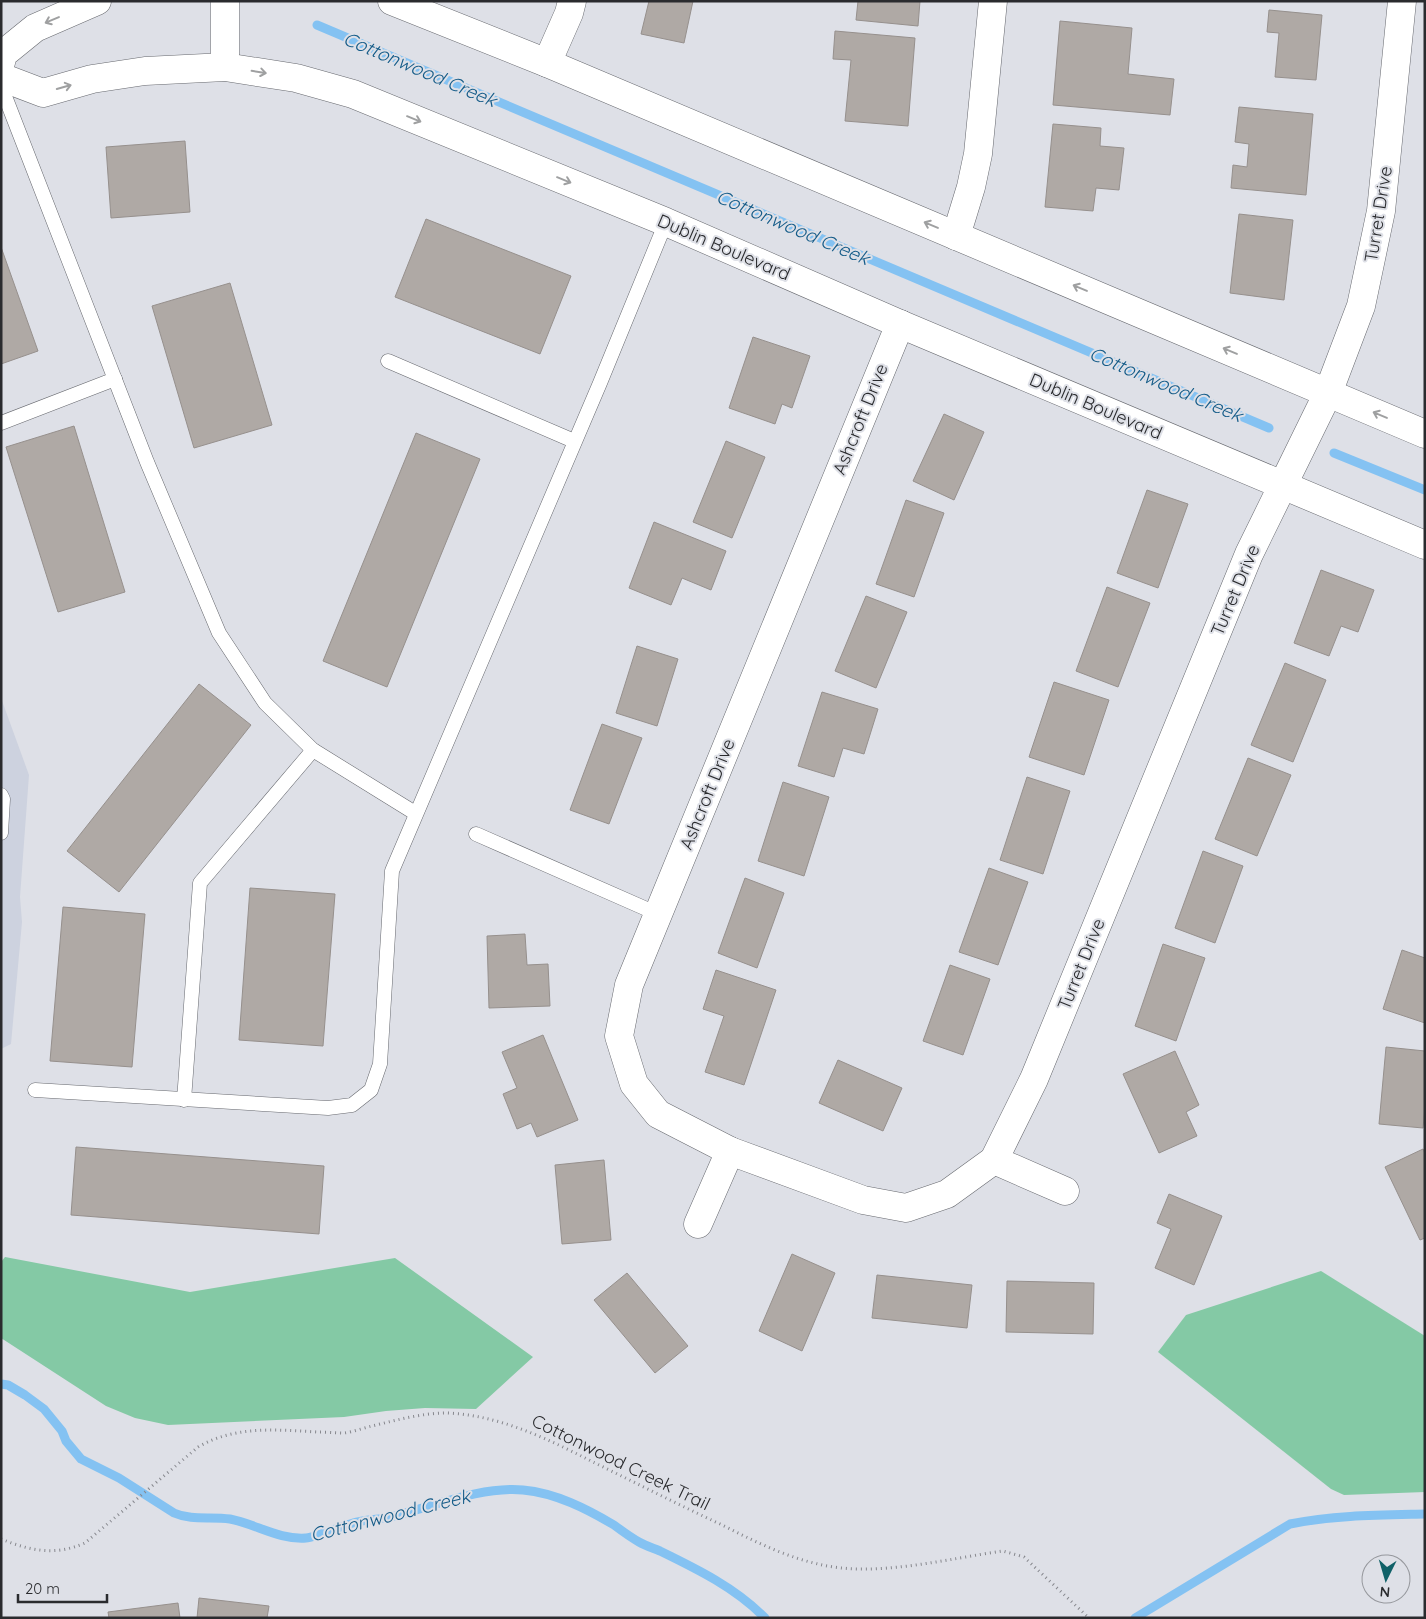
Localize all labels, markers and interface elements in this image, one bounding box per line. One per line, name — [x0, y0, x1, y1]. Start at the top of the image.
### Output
one-way arrow — [45, 16, 60, 26]
water label: Cottonwood Creek — [340, 26, 502, 113]
one-way arrow — [250, 68, 266, 78]
one-way arrow — [55, 82, 71, 92]
one-way arrow — [406, 114, 421, 124]
street label: Turret Drive — [1359, 164, 1397, 264]
one-way arrow — [556, 176, 571, 186]
water label: Cottonwood Creek — [713, 184, 875, 271]
street label: Dublin Boulevard — [654, 209, 794, 285]
one-way arrow — [924, 220, 939, 230]
one-way arrow — [1073, 283, 1088, 293]
water label: Cottonwood Creek — [1086, 341, 1248, 428]
one-way arrow — [1223, 346, 1238, 356]
street label: Ashcroft Drive — [827, 360, 893, 478]
street label: Dublin Boulevard — [1026, 368, 1166, 444]
one-way arrow — [1373, 409, 1388, 419]
street label: Turret Drive — [1205, 541, 1265, 639]
street label: Ashcroft Drive — [674, 735, 740, 853]
street label: Turret Drive — [1052, 915, 1110, 1013]
street label: Cottonwood Creek Trail — [528, 1409, 714, 1515]
water label: Cottonwood Creek — [308, 1483, 474, 1546]
north arrow — [1361, 1554, 1411, 1604]
scale bar — [18, 1572, 106, 1604]
text: 20 m — [25, 1579, 60, 1598]
text: N — [1379, 1583, 1391, 1601]

